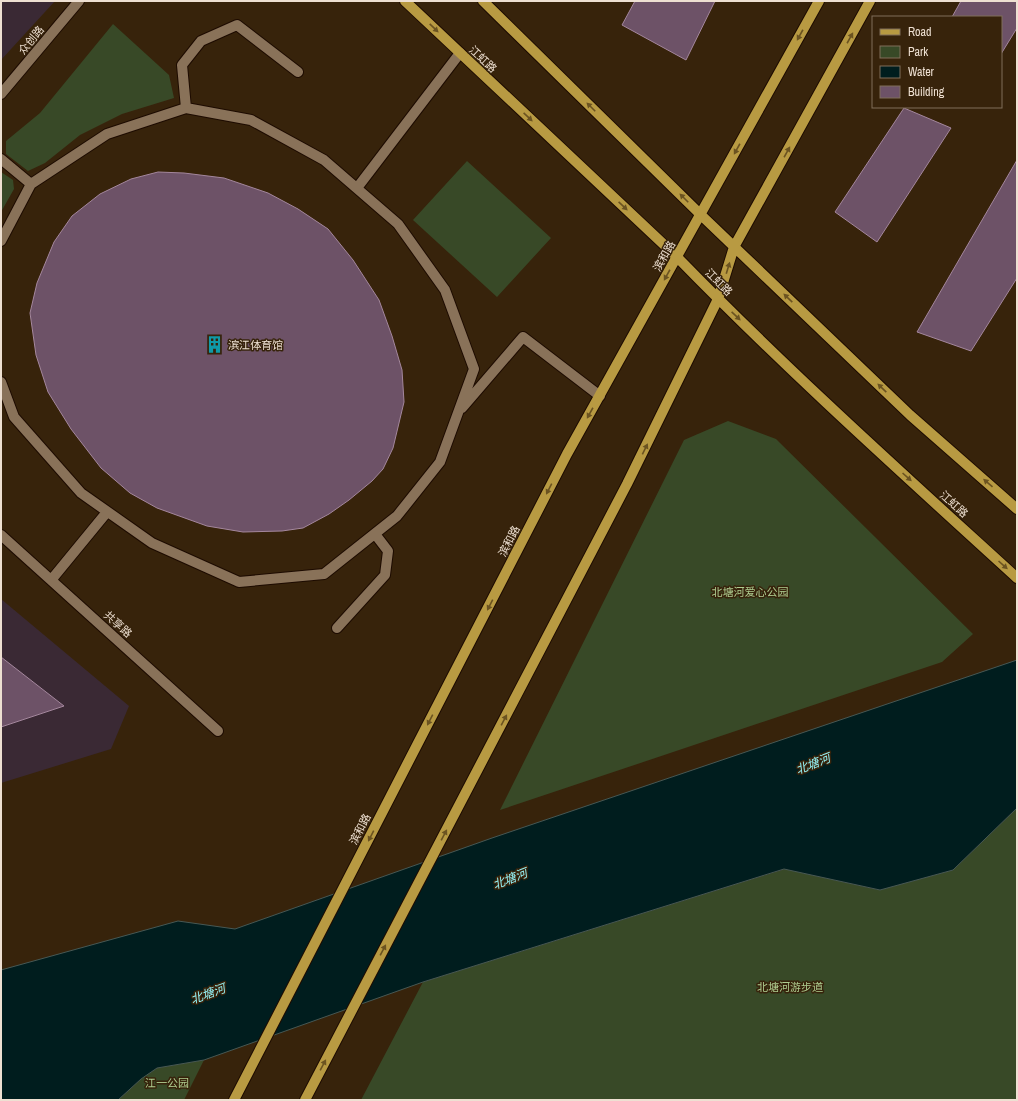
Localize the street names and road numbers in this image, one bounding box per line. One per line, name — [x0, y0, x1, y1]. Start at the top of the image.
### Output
street label: 众创路 — [15, 23, 47, 57]
street label: 江虹路 — [466, 43, 500, 75]
street label: 滨和路 — [650, 238, 678, 274]
street label: 江虹路 — [702, 265, 736, 299]
street label: 江虹路 — [937, 488, 971, 520]
street label: 滨和路 — [495, 523, 523, 559]
street label: 共享路 — [101, 608, 135, 640]
street label: 滨和路 — [346, 811, 374, 847]

